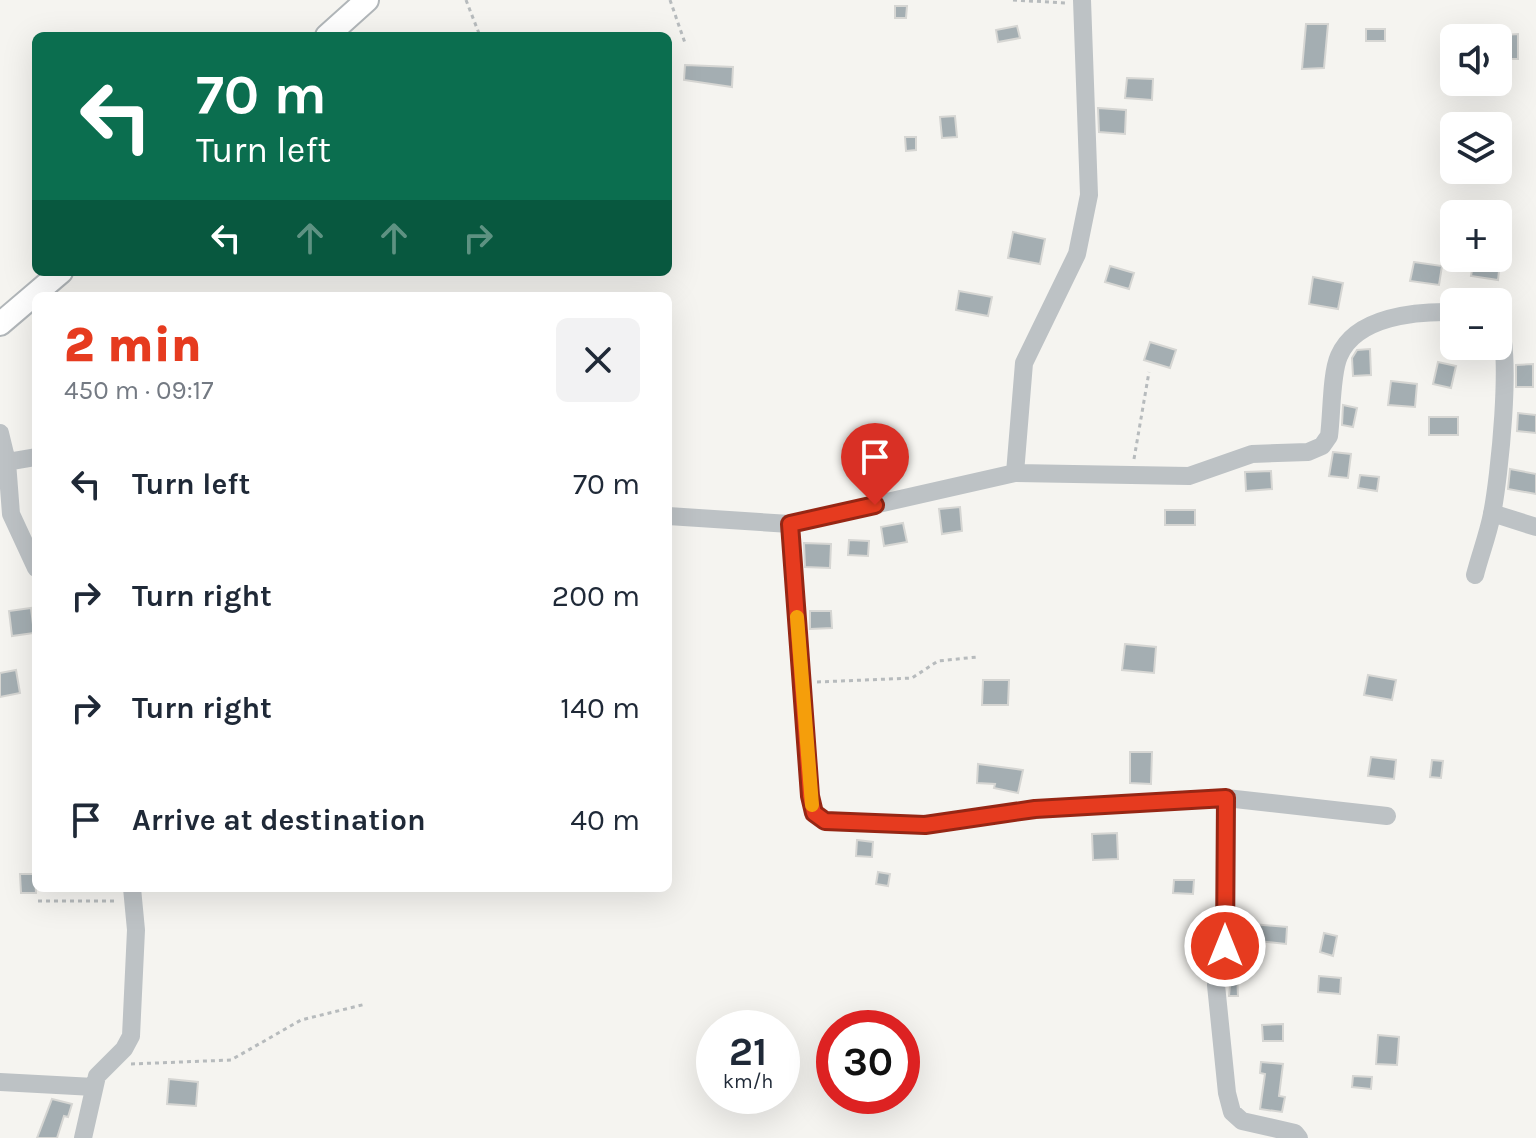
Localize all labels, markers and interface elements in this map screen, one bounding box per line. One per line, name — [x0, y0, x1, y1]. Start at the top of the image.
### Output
map controls — [1440, 24, 1512, 360]
button: sound — [1440, 24, 1512, 96]
text: 70 m — [196, 62, 327, 127]
icon: left — [64, 64, 168, 168]
button: layers — [1440, 112, 1512, 184]
text: Turn left — [196, 129, 331, 171]
button: + — [1440, 200, 1512, 272]
icon: left — [204, 216, 248, 260]
icon: ahead — [288, 216, 332, 260]
icon: ahead — [372, 216, 416, 260]
icon: right — [456, 216, 500, 260]
button: − — [1440, 288, 1512, 360]
text: 2 min — [64, 317, 202, 373]
button: close — [556, 318, 640, 402]
text: 450 m · 09:17 — [64, 375, 213, 406]
pin — [841, 423, 909, 505]
icon: arrive — [853, 435, 897, 479]
icon: left — [64, 462, 108, 506]
text: Turn left — [132, 466, 250, 502]
text: 70 m — [573, 466, 640, 502]
icon: right — [64, 574, 108, 618]
text: Turn right — [132, 578, 272, 614]
text: 200 m — [552, 578, 640, 614]
icon: right — [64, 686, 108, 730]
text: Turn right — [132, 690, 272, 726]
text: 140 m — [560, 690, 640, 726]
icon: arrive — [64, 798, 108, 842]
text: Arrive at destination — [132, 802, 426, 838]
text: 40 m — [570, 802, 640, 838]
position arrow — [1183, 904, 1267, 988]
speed limit sign: 30 — [816, 1010, 920, 1114]
text: 21 — [729, 1028, 767, 1075]
text: km/h — [723, 1070, 773, 1093]

